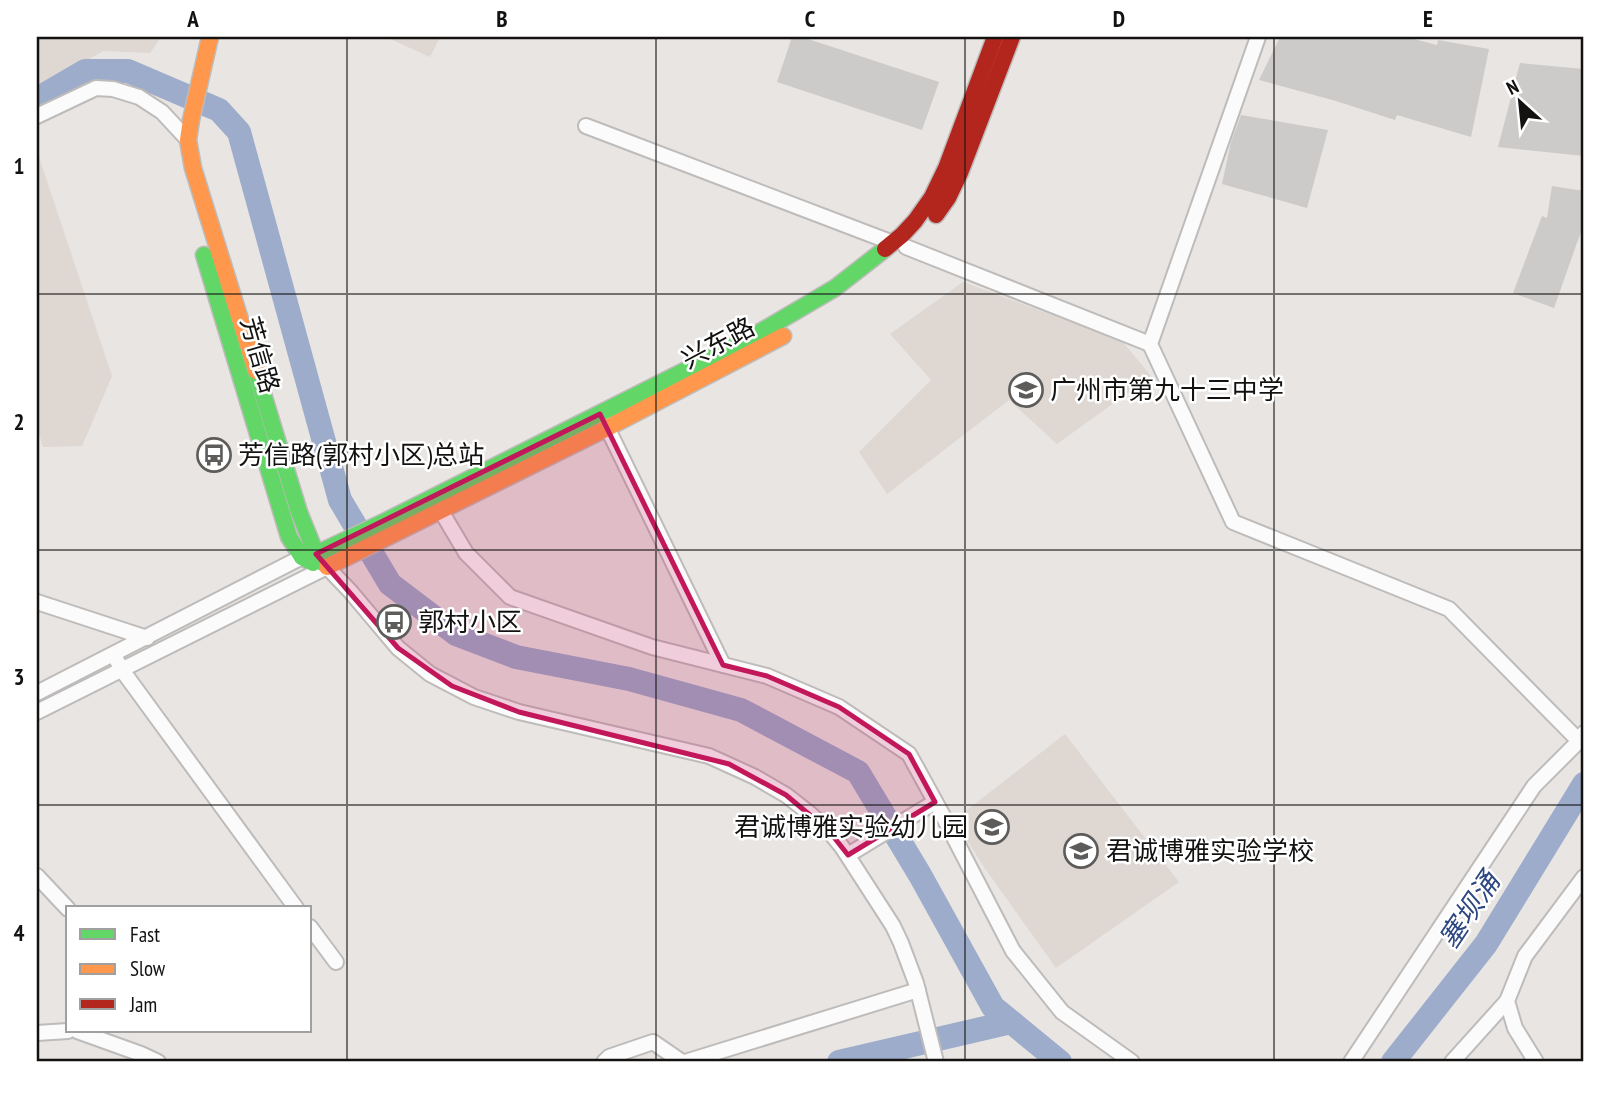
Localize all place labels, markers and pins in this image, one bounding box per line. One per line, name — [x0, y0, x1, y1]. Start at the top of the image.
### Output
school or university icon: 广州市第九十三中学 — [1007, 371, 1045, 409]
place label: 广州市第九十三中学 — [1050, 373, 1284, 406]
bus stop icon: 芳信路(郭村小区)总站 — [195, 436, 233, 474]
place label: 芳信路(郭村小区)总站 — [238, 438, 484, 471]
bus stop icon: 郭村小区 — [375, 603, 413, 641]
place label: 郭村小区 — [418, 605, 522, 638]
school or university icon: 君诚博雅实验幼儿园 — [973, 808, 1011, 846]
place label: 君诚博雅实验幼儿园 — [734, 810, 968, 843]
school or university icon: 君诚博雅实验学校 — [1062, 832, 1100, 870]
place label: 君诚博雅实验学校 — [1106, 834, 1314, 867]

